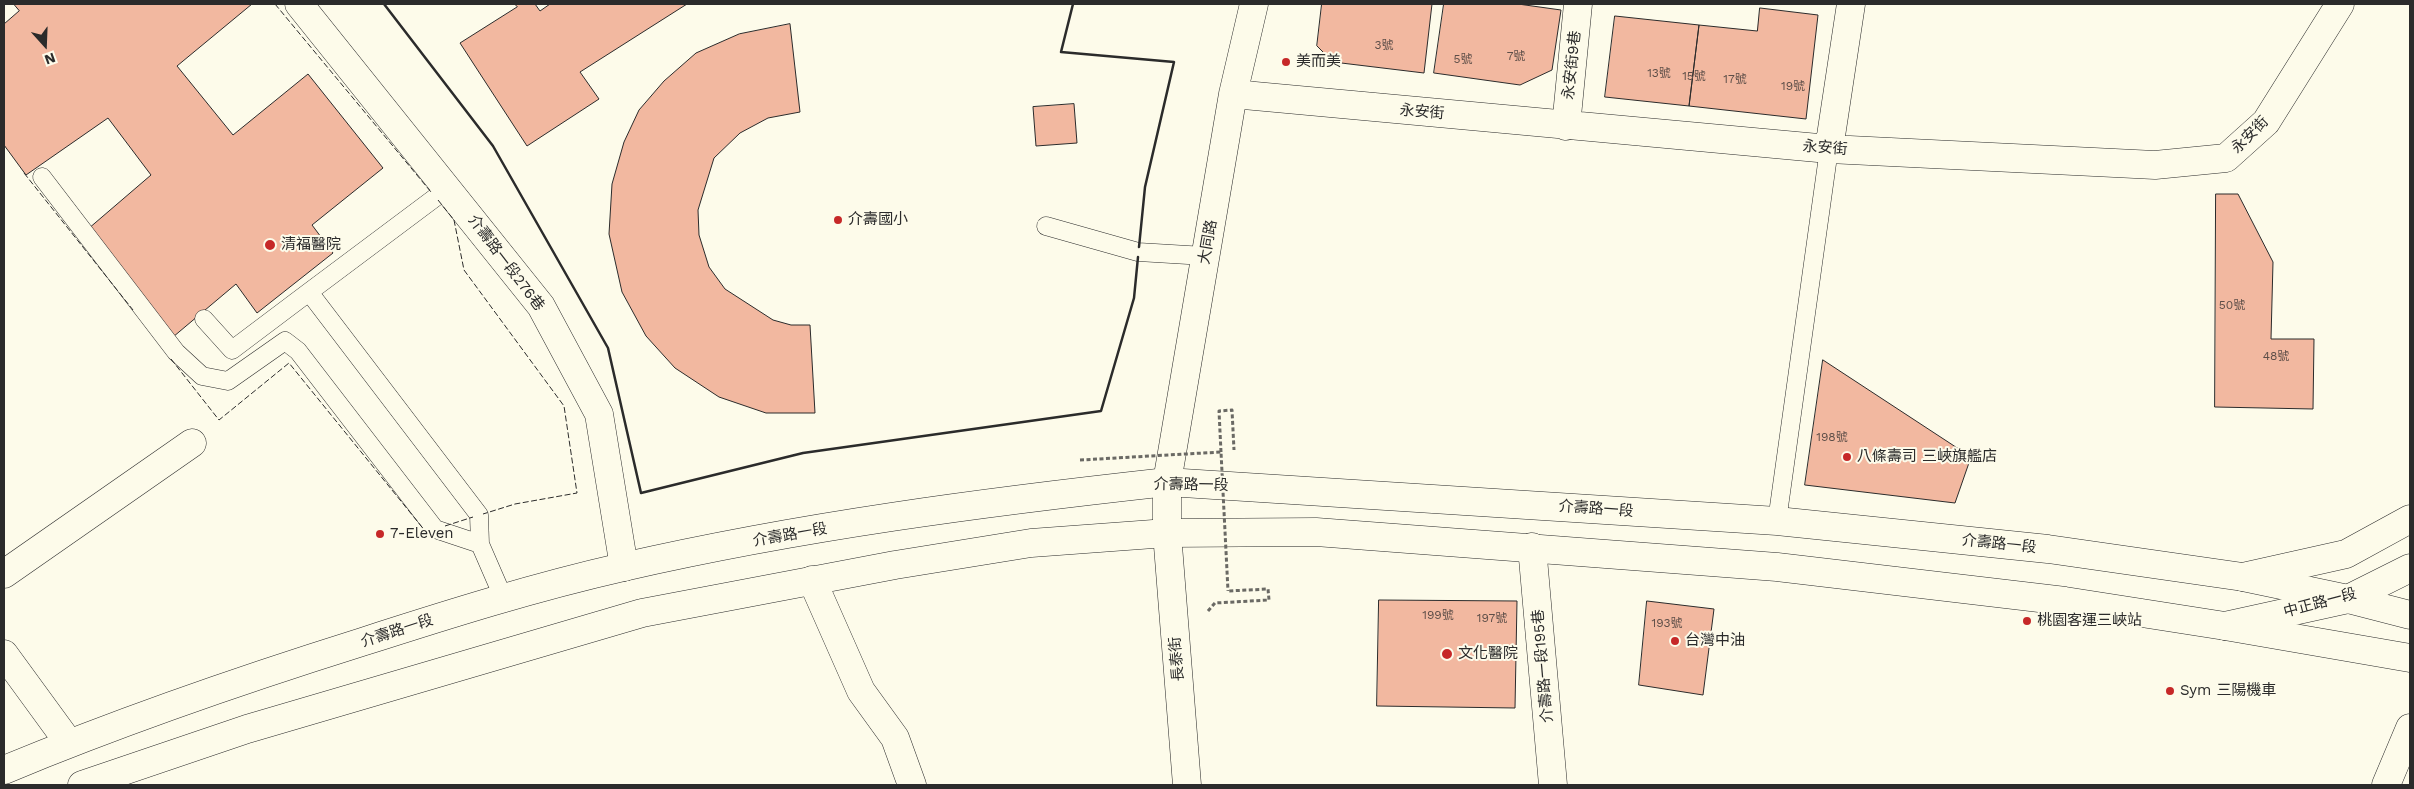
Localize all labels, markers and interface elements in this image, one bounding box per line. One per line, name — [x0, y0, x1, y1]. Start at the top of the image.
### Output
north arrow — [20, 20, 70, 70]
street label: 永安街9巷 — [1559, 30, 1585, 100]
house number: 3號 — [1375, 38, 1393, 52]
house number: 7號 — [1507, 49, 1525, 63]
text: N — [43, 50, 58, 68]
house number: 5號 — [1454, 52, 1472, 66]
place label: 美而美 — [1296, 53, 1341, 71]
marker: 美而美 — [1280, 56, 1292, 68]
house number: 13號 — [1647, 66, 1671, 80]
house number: 15號 — [1682, 69, 1706, 83]
house number: 17號 — [1723, 72, 1747, 86]
house number: 19號 — [1781, 79, 1805, 93]
street label: 永安街 — [1399, 101, 1445, 123]
street label: 永安街 — [2228, 113, 2272, 157]
street label: 永安街 — [1802, 137, 1848, 159]
street label: 介壽路一段276巷 — [464, 211, 548, 315]
place label: 介壽國小 — [848, 211, 908, 229]
marker: 介壽國小 — [832, 214, 844, 226]
street label: 大同路 — [1195, 218, 1221, 266]
place label: 清福醫院 — [281, 236, 341, 254]
marker: 清福醫院 — [263, 238, 277, 252]
house number: 50號 — [2219, 298, 2245, 312]
house number: 48號 — [2263, 349, 2289, 363]
house number: 198號 — [1816, 430, 1848, 444]
place label: 八條壽司 三峽旗艦店 — [1857, 448, 1997, 466]
marker: 八條壽司 三峽旗艦店 — [1841, 451, 1853, 463]
street label: 介壽路一段 — [1153, 475, 1229, 495]
street label: 介壽路一段 — [1558, 497, 1634, 521]
street label: 介壽路一段 — [752, 520, 828, 550]
place label: 7-Eleven — [390, 525, 454, 543]
marker: 7-Eleven — [374, 528, 386, 540]
street label: 介壽路一段 — [1961, 531, 2037, 557]
street label: 中正路一段 — [2281, 585, 2359, 621]
house number: 199號 — [1422, 608, 1454, 622]
street label: 介壽路一段195巷 — [1529, 609, 1557, 723]
street label: 介壽路一段 — [359, 611, 435, 651]
house number: 197號 — [1477, 611, 1507, 625]
place label: 桃園客運三峽站 — [2037, 612, 2142, 630]
marker: 桃園客運三峽站 — [2021, 615, 2033, 627]
house number: 193號 — [1652, 616, 1682, 630]
place label: 台灣中油 — [1685, 632, 1745, 650]
marker: 台灣中油 — [1669, 635, 1681, 647]
street label: 長泰街 — [1166, 636, 1188, 682]
place label: 文化醫院 — [1458, 645, 1518, 663]
marker: 文化醫院 — [1440, 647, 1454, 661]
place label: Sym 三陽機車 — [2180, 682, 2276, 700]
marker: Sym 三陽機車 — [2164, 685, 2176, 697]

